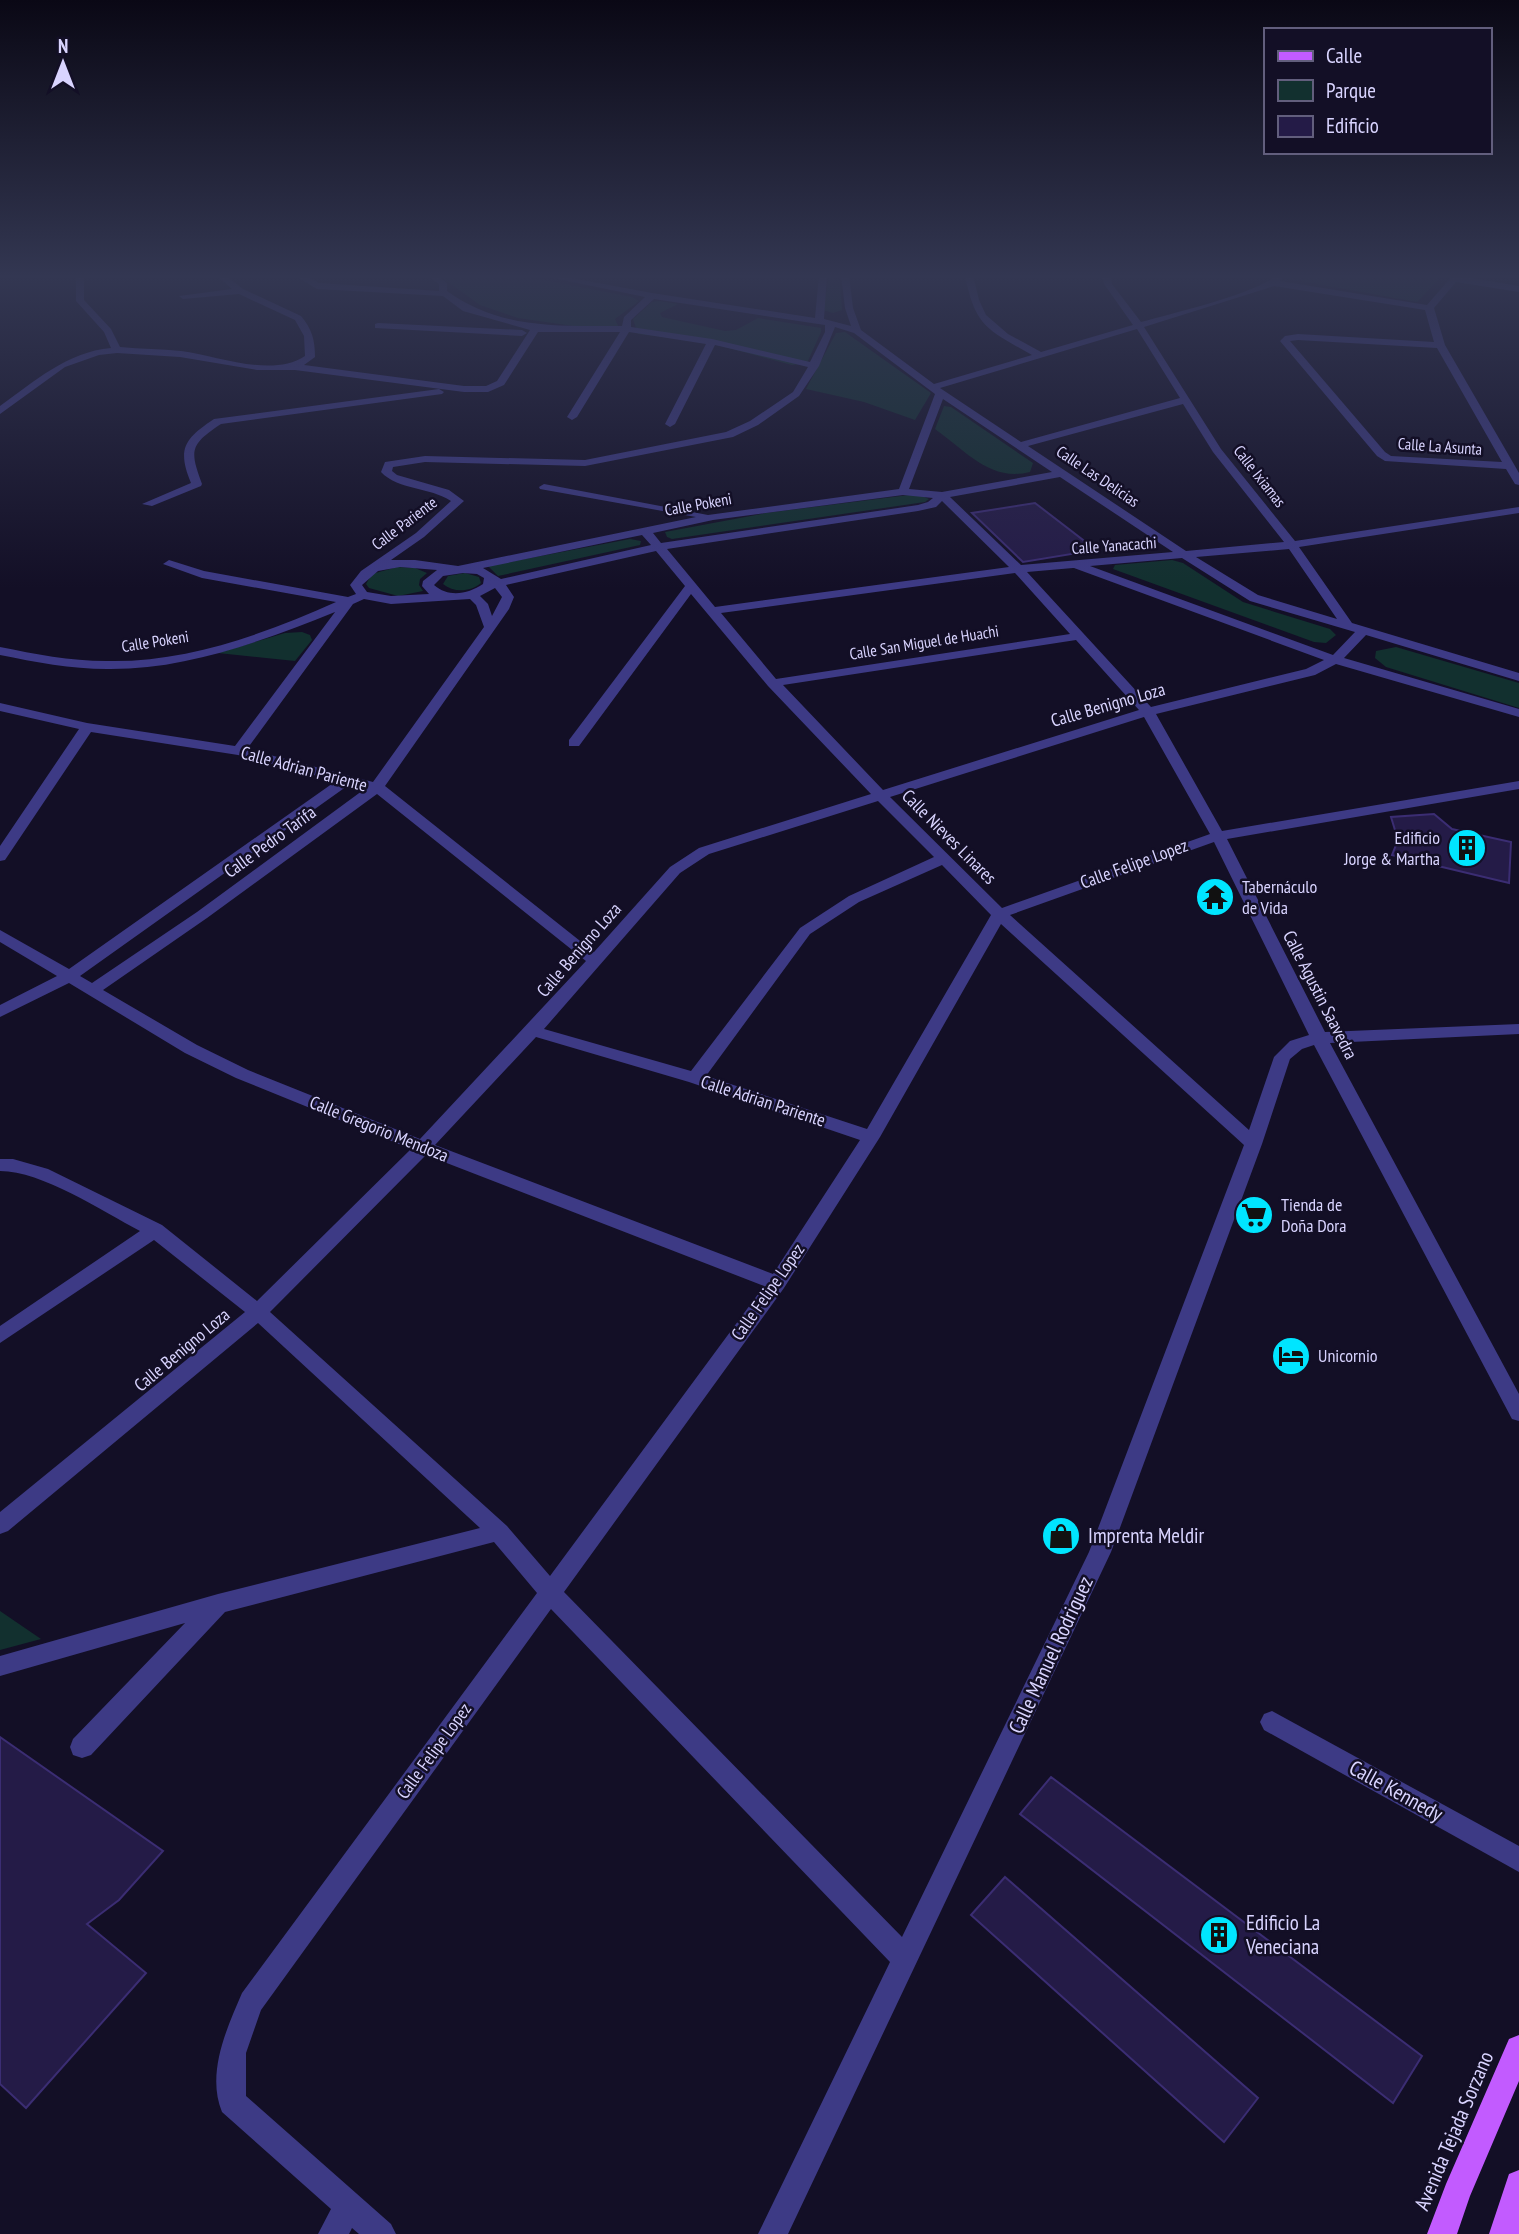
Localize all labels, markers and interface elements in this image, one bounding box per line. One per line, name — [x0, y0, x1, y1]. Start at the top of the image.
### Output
north arrow — [28, 28, 98, 98]
legend — [1264, 28, 1491, 154]
text: N — [58, 34, 68, 58]
text: Calle — [1326, 42, 1362, 69]
text: Parque — [1326, 77, 1376, 104]
text: Edificio — [1326, 112, 1379, 139]
street label: Calle La Asunta — [1397, 433, 1483, 459]
street label: Calle Las Delicias — [1053, 441, 1143, 511]
street label: Calle Ixiamas — [1230, 441, 1290, 511]
street label: Calle Pokeni — [663, 488, 733, 520]
street label: Calle Pariente — [367, 492, 441, 554]
street label: Calle Yanacachi — [1071, 532, 1157, 558]
street label: Calle San Miguel de Huachi — [848, 620, 1000, 664]
street label: Calle Pokeni — [120, 626, 190, 656]
street label: Calle Benigno Loza — [1048, 677, 1168, 732]
street label: Calle Adrian Pariente — [239, 741, 370, 796]
street label: Calle Nieves Linares — [897, 784, 1002, 889]
street label: Calle Pedro Tarifa — [219, 801, 320, 883]
place label: Edificio Jorge & Martha — [1343, 826, 1440, 870]
building icon: Edificio Jorge & Martha — [1446, 827, 1488, 869]
street label: Calle Felipe Lopez — [1077, 833, 1191, 894]
place label: Tabernáculo de Vida — [1242, 875, 1317, 919]
temple icon: Tabernáculo de Vida — [1194, 876, 1236, 918]
street label: Calle Benigno Loza — [531, 898, 626, 1002]
street label: Calle Agustin Saavedra — [1278, 927, 1363, 1063]
street label: Calle Adrian Pariente — [698, 1070, 828, 1131]
street label: Calle Gregorio Mendoza — [306, 1090, 452, 1167]
place label: Tienda de Doña Dora — [1281, 1193, 1347, 1237]
supermarket icon: Tienda de Doña Dora — [1233, 1194, 1275, 1236]
street label: Calle Felipe Lopez — [726, 1239, 809, 1345]
street label: Calle Benigno Loza — [129, 1303, 234, 1396]
hotel icon: Unicornio — [1270, 1335, 1312, 1377]
place label: Unicornio — [1318, 1344, 1378, 1367]
shop icon: Imprenta Meldir — [1040, 1515, 1082, 1557]
place label: Imprenta Meldir — [1088, 1522, 1205, 1549]
street label: Calle Manuel Rodriguez — [1002, 1572, 1099, 1738]
street label: Calle Felipe Lopez — [391, 1698, 476, 1803]
street label: Calle Kennedy — [1345, 1754, 1448, 1827]
place label: Edificio La Veneciana — [1245, 1909, 1320, 1960]
building icon: Edificio La Veneciana — [1198, 1914, 1240, 1956]
street label: Avenida Tejada Sorzano — [1408, 2047, 1499, 2214]

